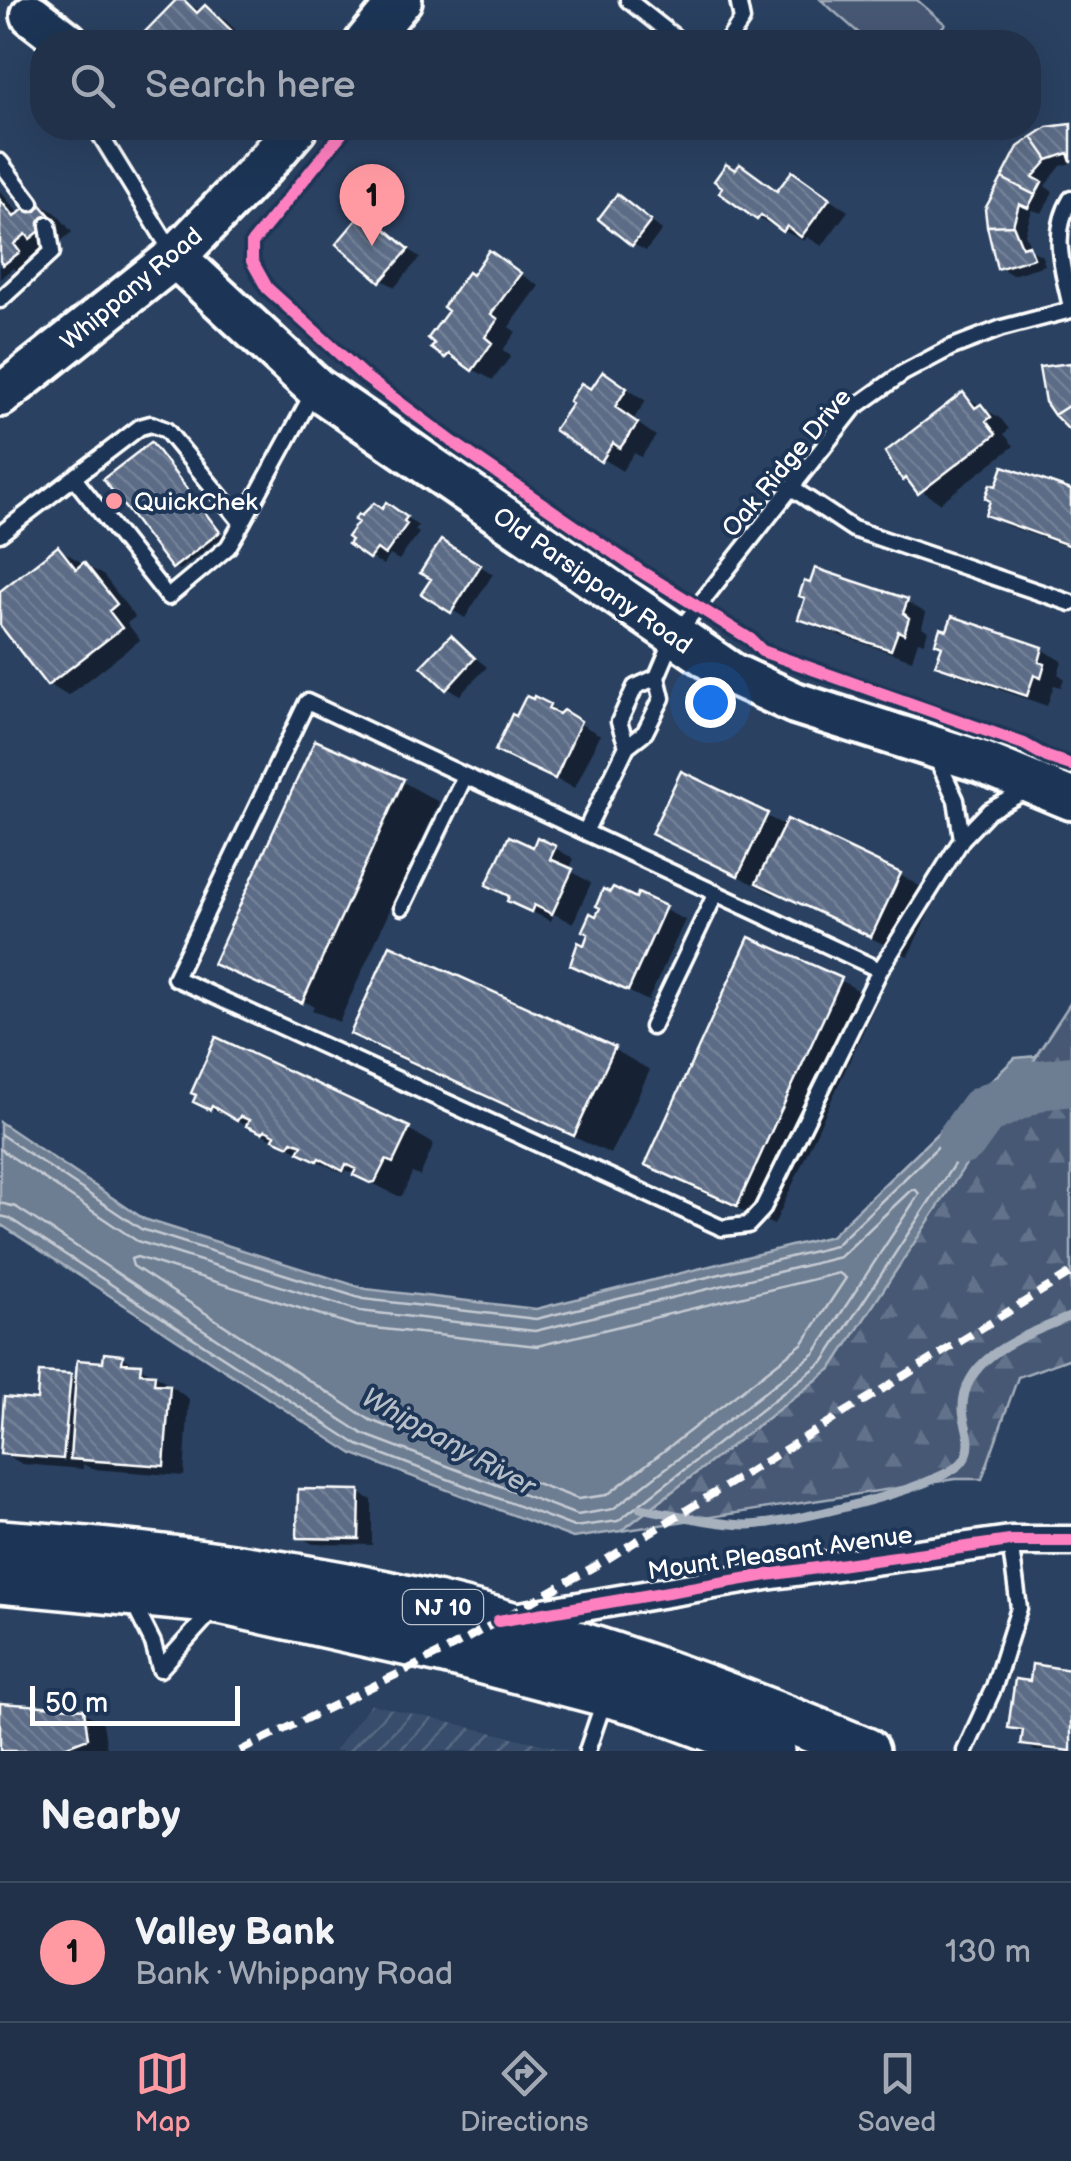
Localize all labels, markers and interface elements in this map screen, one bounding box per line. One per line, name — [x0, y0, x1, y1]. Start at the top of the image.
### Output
search box — [30, 30, 1041, 140]
icon: search — [65, 58, 120, 113]
text: Search here — [145, 63, 356, 108]
pin: 1 — [340, 164, 404, 246]
street label: Whippany Road — [55, 221, 209, 357]
street label: Oak Ridge Drive — [716, 382, 858, 544]
place label: QuickChek — [134, 487, 258, 518]
marker: QuickChek — [103, 490, 125, 512]
street label: Old Parsippany Road — [487, 501, 698, 662]
your location — [685, 677, 736, 728]
water label: Whippany River — [356, 1381, 542, 1504]
street label: Mount Pleasant Avenue — [646, 1520, 915, 1587]
road number: NJ 10 — [403, 1590, 483, 1624]
scale bar — [30, 1681, 240, 1726]
text: 50 m — [45, 1687, 108, 1720]
text: Nearby — [40, 1791, 180, 1842]
text: Valley Bank — [135, 1910, 334, 1955]
text: 1 — [66, 1933, 79, 1972]
text: 130 m — [945, 1933, 1031, 1972]
text: Bank · Whippany Road — [135, 1955, 453, 1994]
tab: Map — [135, 2046, 191, 2139]
tab: Directions — [460, 2046, 589, 2139]
tab: Saved — [858, 2046, 936, 2139]

